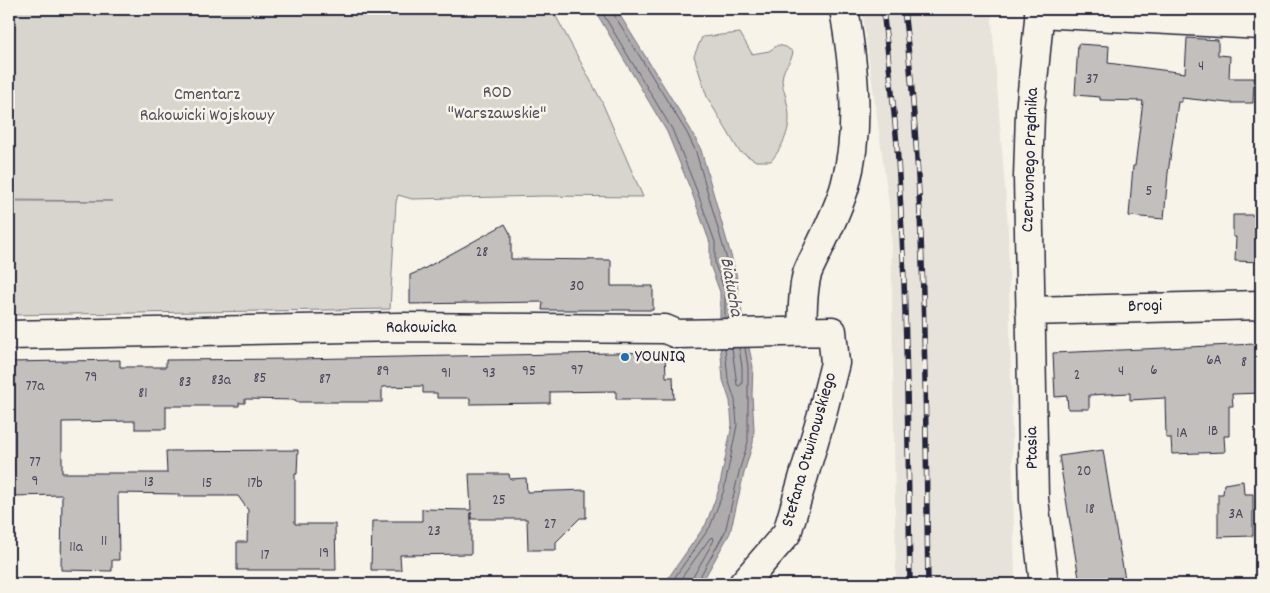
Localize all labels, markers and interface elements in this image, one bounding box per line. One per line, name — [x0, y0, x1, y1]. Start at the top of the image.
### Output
house number: 4 — [1198, 56, 1204, 78]
house number: 37 — [1086, 69, 1098, 91]
park label: ROD "Warszawskie" — [448, 81, 546, 127]
park label: Cmentarz Rakowicki Wojskowy — [140, 83, 275, 129]
street label: Czerwonego Prądnika — [1016, 87, 1046, 233]
house number: 5 — [1146, 181, 1153, 203]
house number: 28 — [476, 242, 488, 264]
water label: Białucha — [712, 255, 749, 320]
house number: 30 — [570, 276, 584, 298]
street label: Brogi — [1127, 294, 1163, 320]
street label: Rakowicka — [386, 316, 457, 341]
place label: YOUNIQ — [635, 345, 686, 370]
house number: 6A — [1206, 350, 1222, 372]
marker: YOUNIQ — [619, 351, 631, 363]
house number: 8 — [1241, 352, 1247, 374]
house number: 97 — [571, 360, 584, 382]
house number: 6 — [1150, 360, 1158, 382]
house number: 89 — [377, 361, 389, 383]
house number: 95 — [522, 361, 536, 383]
house number: 4 — [1118, 361, 1124, 383]
house number: 91 — [441, 363, 451, 385]
house number: 93 — [482, 363, 496, 385]
house number: 2 — [1074, 365, 1080, 387]
house number: 79 — [85, 367, 97, 389]
house number: 85 — [254, 368, 267, 390]
house number: 87 — [319, 369, 331, 391]
house number: 83a — [211, 370, 232, 392]
street label: Stefana Otwinowskiego — [776, 370, 844, 530]
house number: 83 — [179, 372, 191, 394]
house number: 77a — [26, 376, 45, 398]
house number: 81 — [138, 383, 148, 405]
house number: 1B — [1208, 421, 1218, 443]
house number: 1A — [1176, 423, 1188, 445]
street label: Ptasia — [1020, 426, 1046, 470]
house number: 77 — [29, 452, 41, 474]
house number: 20 — [1077, 461, 1091, 483]
house number: 9 — [32, 471, 38, 493]
house number: 13 — [144, 472, 154, 494]
house number: 15 — [202, 473, 212, 495]
house number: 17b — [247, 473, 263, 495]
house number: 25 — [492, 490, 506, 512]
house number: 18 — [1085, 499, 1095, 521]
house number: 3A — [1229, 504, 1243, 526]
house number: 27 — [544, 514, 556, 536]
house number: 23 — [427, 521, 441, 543]
house number: 11 — [101, 531, 107, 553]
house number: 11a — [69, 537, 84, 559]
house number: 19 — [319, 543, 329, 565]
house number: 17 — [260, 545, 270, 567]

